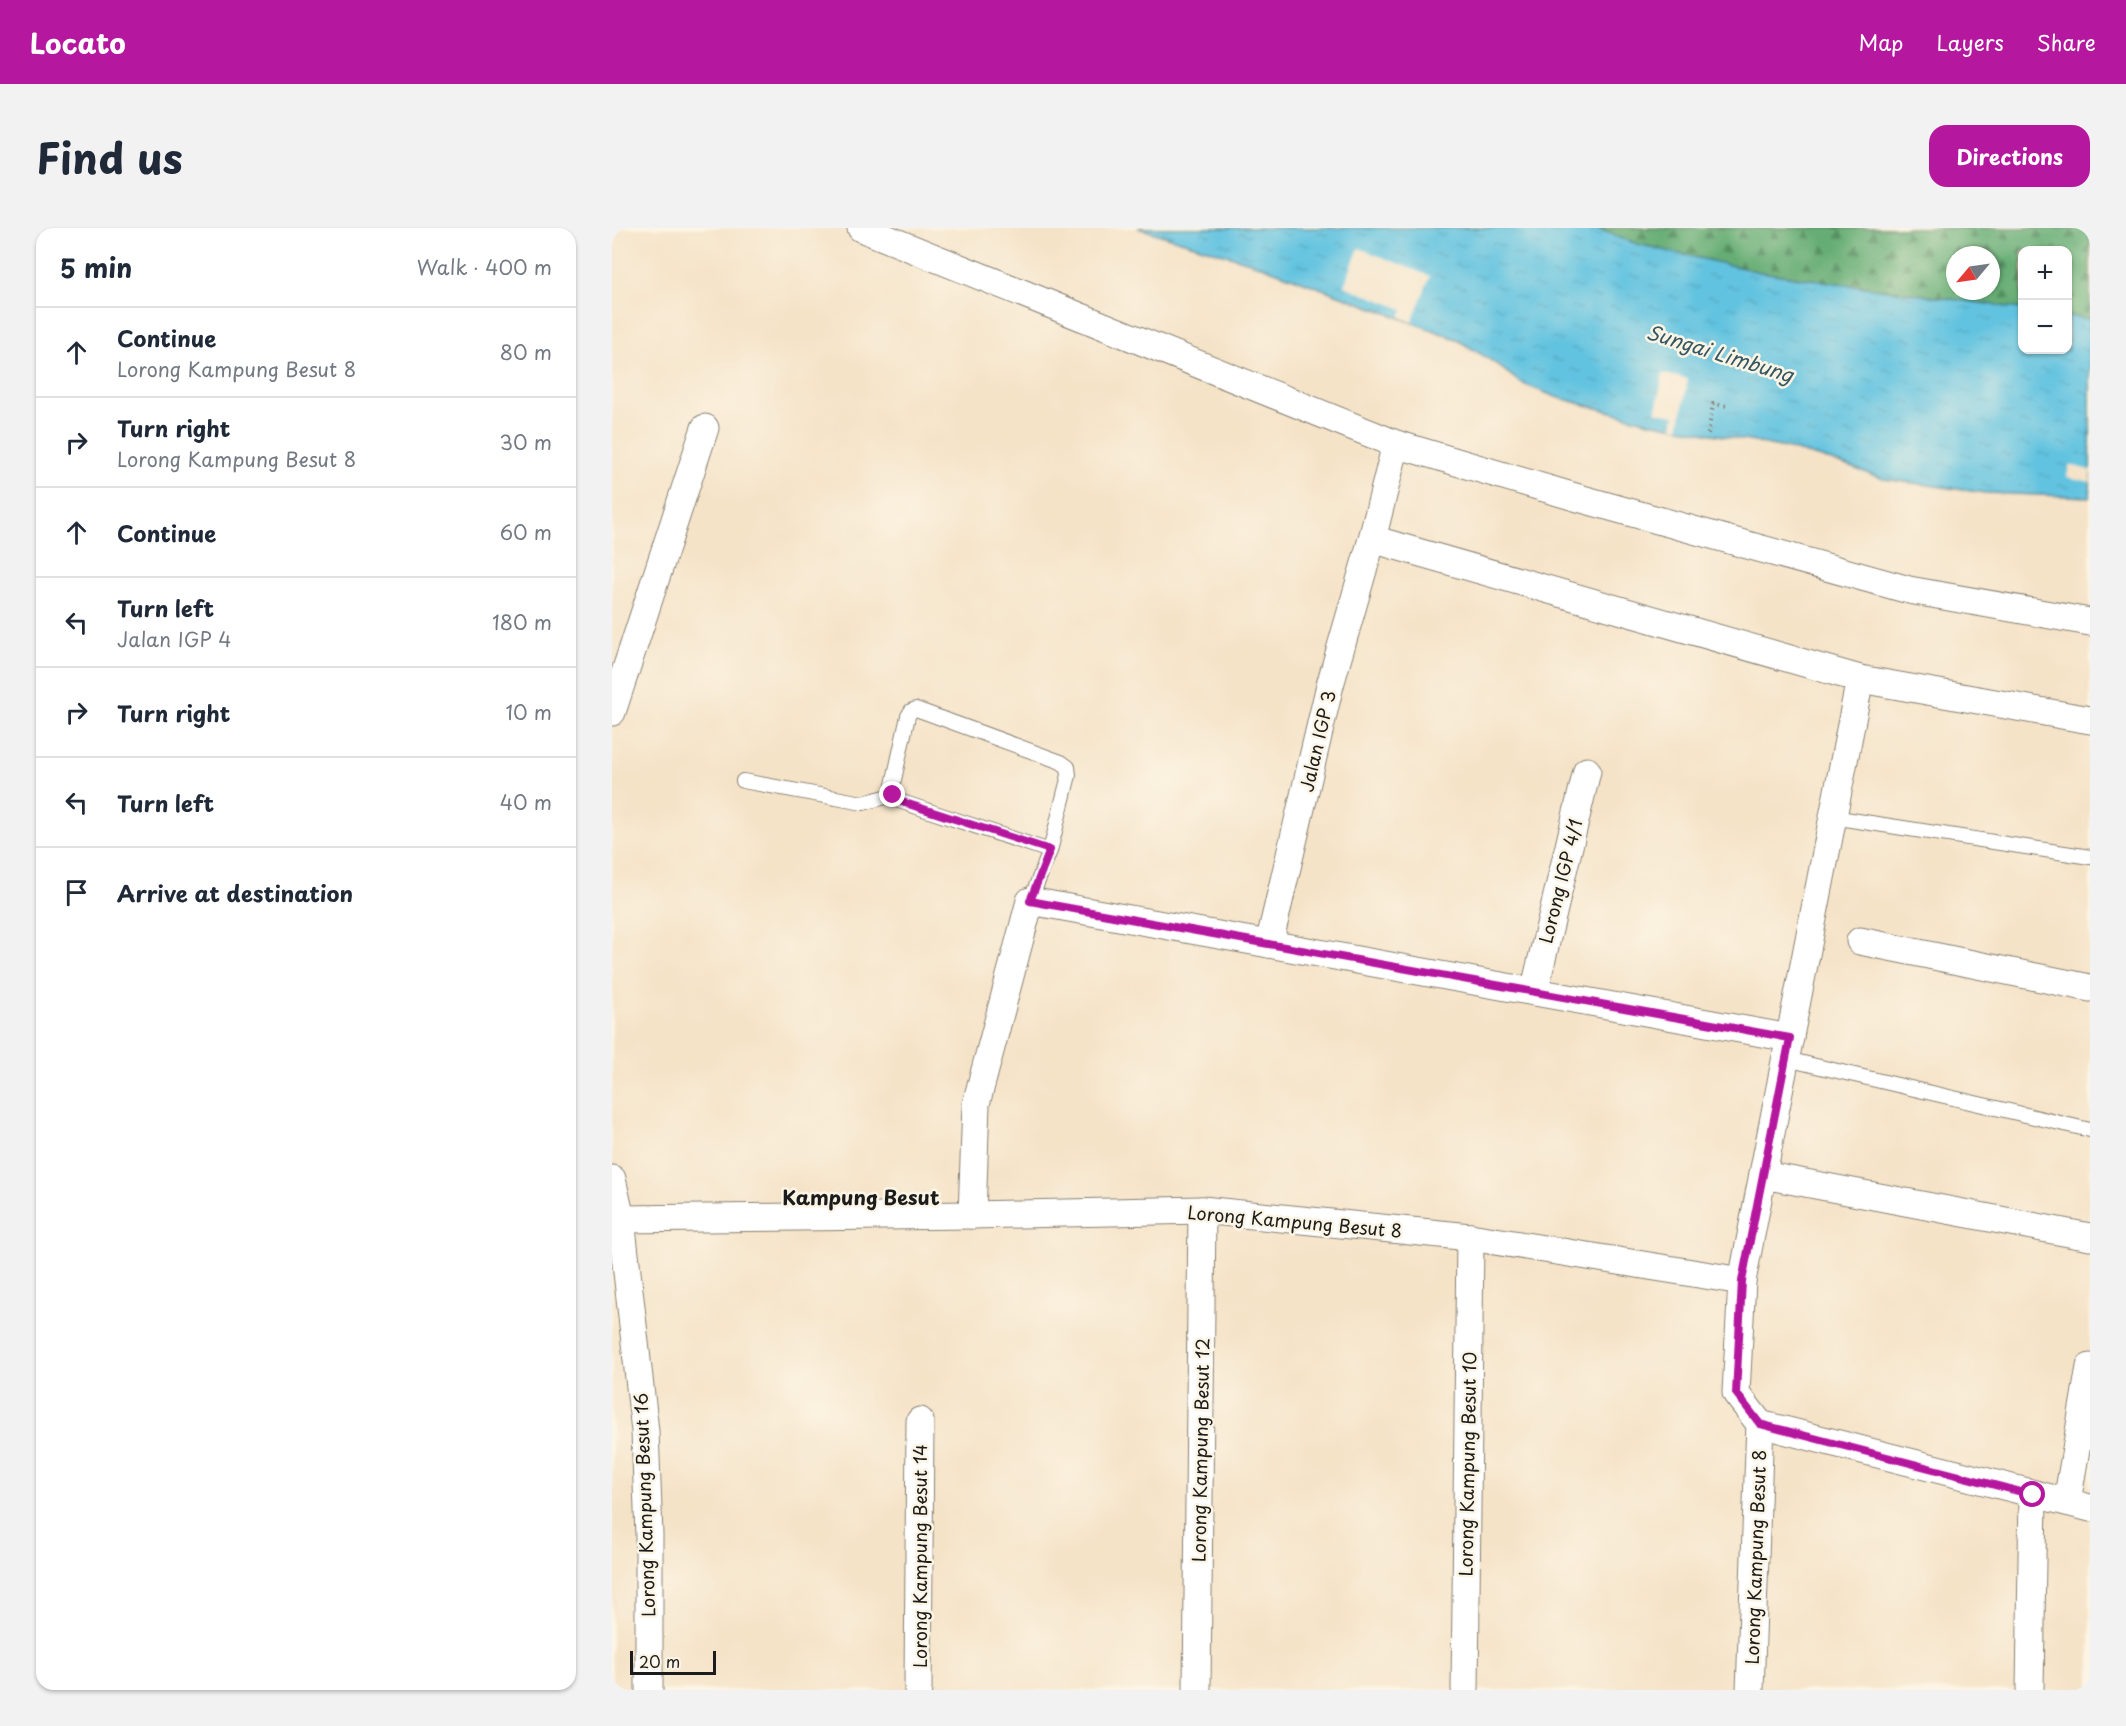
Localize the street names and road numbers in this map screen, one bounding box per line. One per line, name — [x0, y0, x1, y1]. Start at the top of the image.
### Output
street label: Jalan IGP 3 — [1292, 688, 1342, 794]
street label: Lorong IGP 4/1 — [1531, 816, 1589, 946]
street label: Lorong Kampung Besut 8 — [1187, 1198, 1403, 1244]
street label: Lorong Kampung Besut 12 — [1185, 1338, 1215, 1562]
street label: Lorong Kampung Besut 10 — [1452, 1351, 1482, 1577]
street label: Lorong Kampung Besut 16 — [627, 1393, 661, 1617]
street label: Lorong Kampung Besut 14 — [906, 1444, 933, 1668]
street label: Lorong Kampung Besut 8 — [1738, 1449, 1772, 1665]

